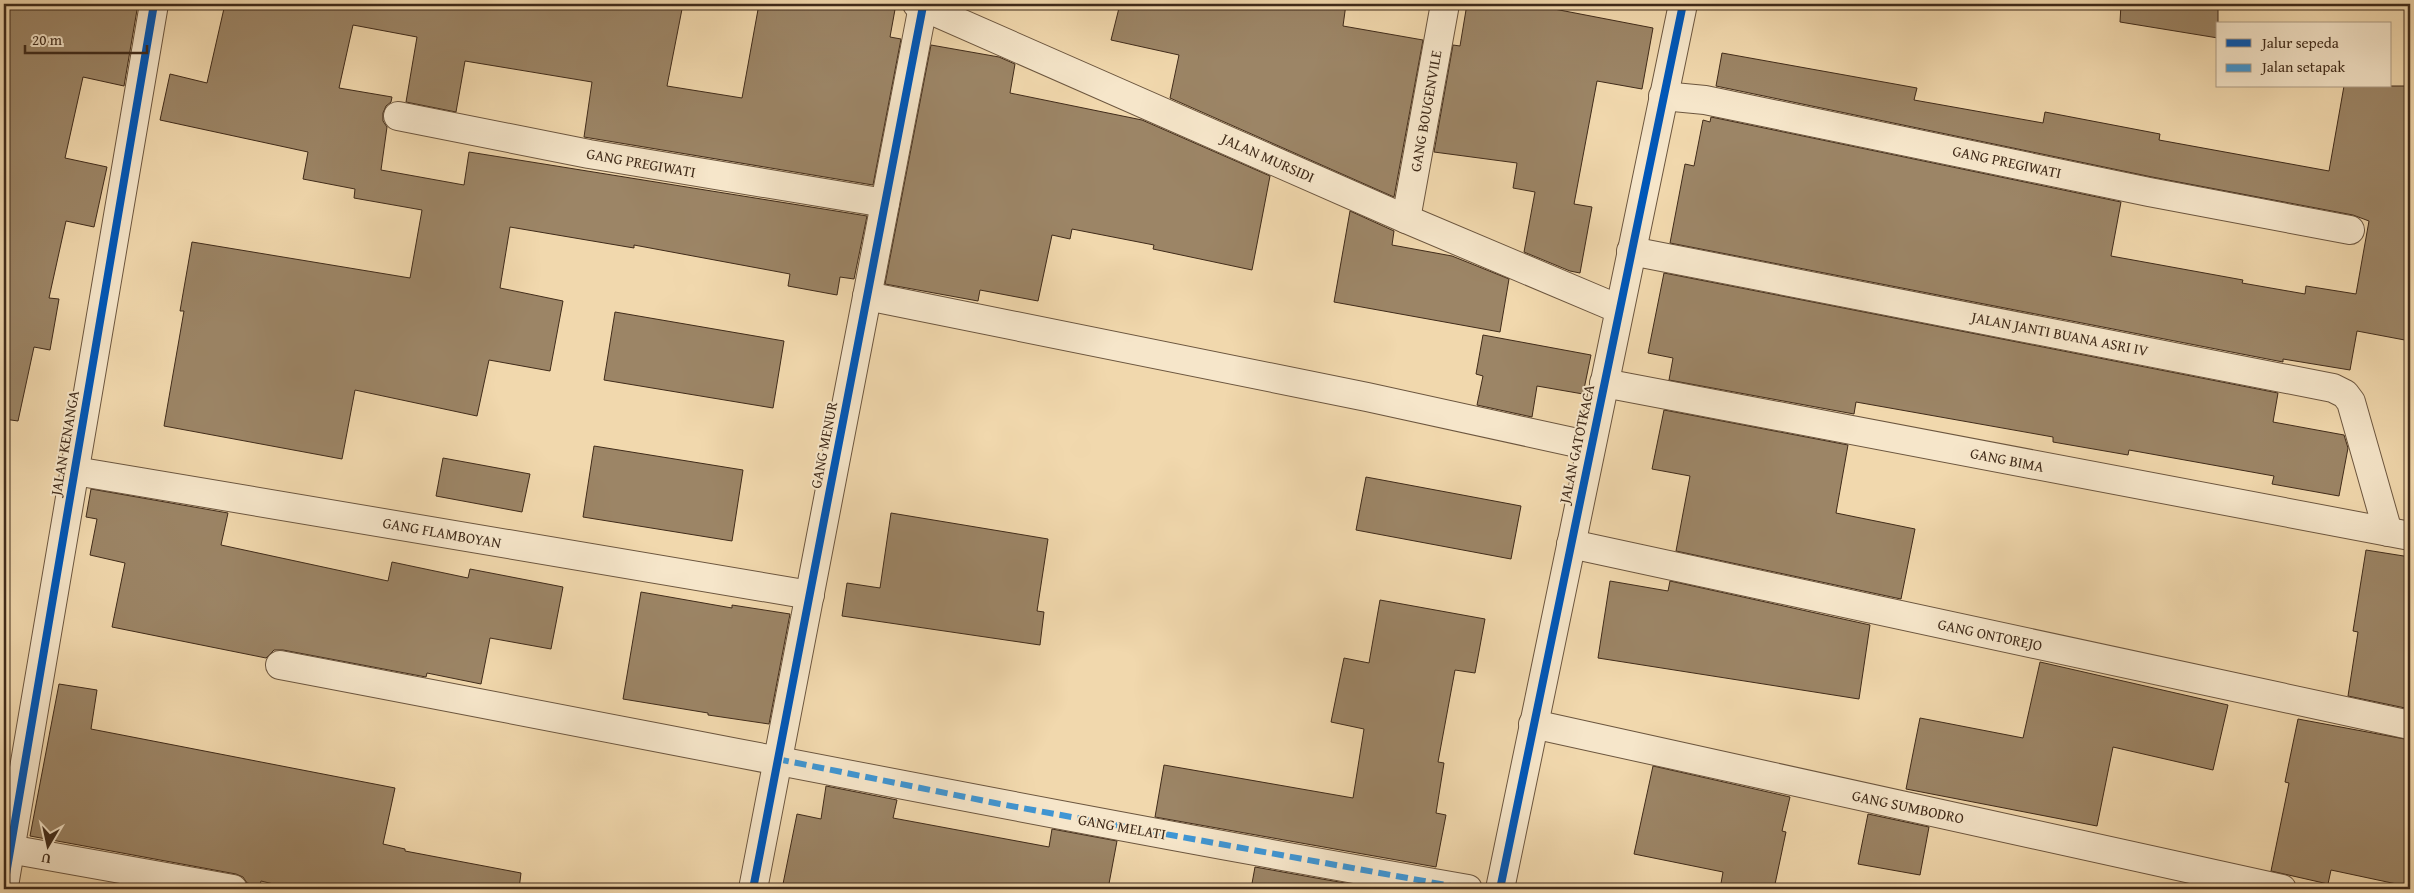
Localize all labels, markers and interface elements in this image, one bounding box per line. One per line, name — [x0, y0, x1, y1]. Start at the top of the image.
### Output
scale bar — [25, 22, 148, 54]
legend — [2216, 22, 2392, 88]
text: 20 m — [32, 29, 63, 50]
text: Jalur sepeda — [2260, 32, 2339, 53]
street label: GANG BOUGENVILE — [1404, 48, 1447, 173]
text: Jalan setapak — [2260, 56, 2345, 77]
street label: JALAN MURSIDI — [1217, 127, 1318, 187]
street label: GANG PREGIWATI — [1951, 140, 2063, 183]
street label: GANG PREGIWATI — [585, 143, 697, 182]
street label: JALAN JANTI BUANA ASRI IV — [1968, 306, 2150, 361]
street label: JALAN GATOTKACA — [1553, 383, 1599, 507]
street label: JALAN KENANGA — [45, 389, 84, 499]
street label: GANG MENUR — [805, 399, 842, 490]
street label: GANG BIMA — [1969, 442, 2046, 477]
street label: GANG FLAMBOYAN — [381, 512, 503, 553]
street label: GANG ONTOREJO — [1936, 613, 2044, 656]
street label: GANG SUMBODRO — [1850, 784, 1966, 829]
street label: GANG MELATI — [1077, 808, 1167, 845]
north arrow — [22, 820, 72, 870]
text: U — [39, 848, 52, 869]

